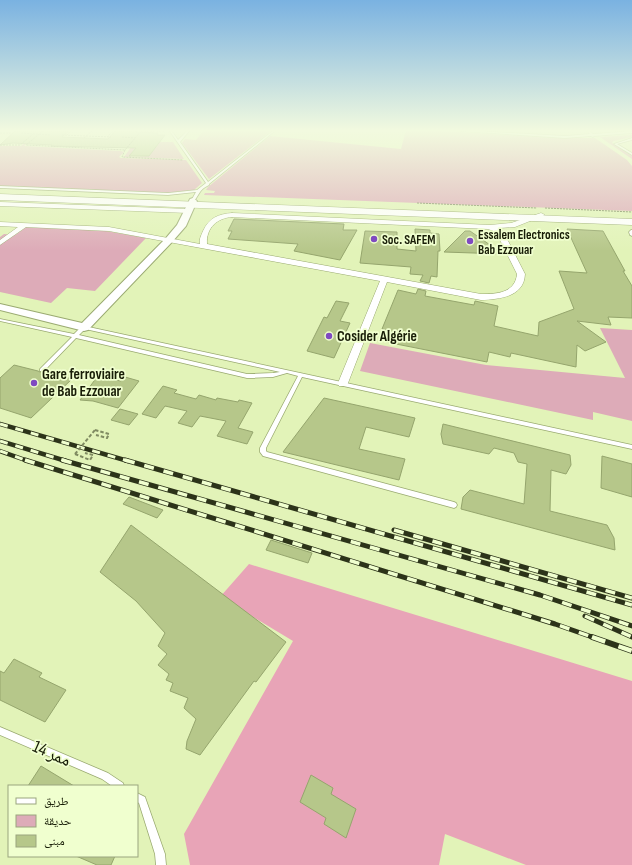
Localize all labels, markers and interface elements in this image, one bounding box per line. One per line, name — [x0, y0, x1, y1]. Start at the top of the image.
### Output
place label: Essalem Electronics Bab Ezzouar — [478, 227, 570, 258]
place label: Soc. SAFEM — [382, 232, 436, 248]
marker: Soc. SAFEM — [369, 234, 379, 244]
marker: Essalem Electronics Bab Ezzouar — [465, 236, 475, 246]
place label: Cosider Algérie — [337, 327, 417, 346]
marker: Cosider Algérie — [324, 331, 334, 341]
place label: Gare ferroviaire de Bab Ezzouar — [42, 365, 125, 401]
marker: Gare ferroviaire de Bab Ezzouar — [29, 378, 39, 388]
street label: ممر 14 — [29, 736, 74, 771]
legend — [8, 785, 138, 857]
text: طريق — [44, 794, 69, 809]
text: حديقة — [44, 814, 72, 829]
text: مبنى — [44, 834, 65, 849]

